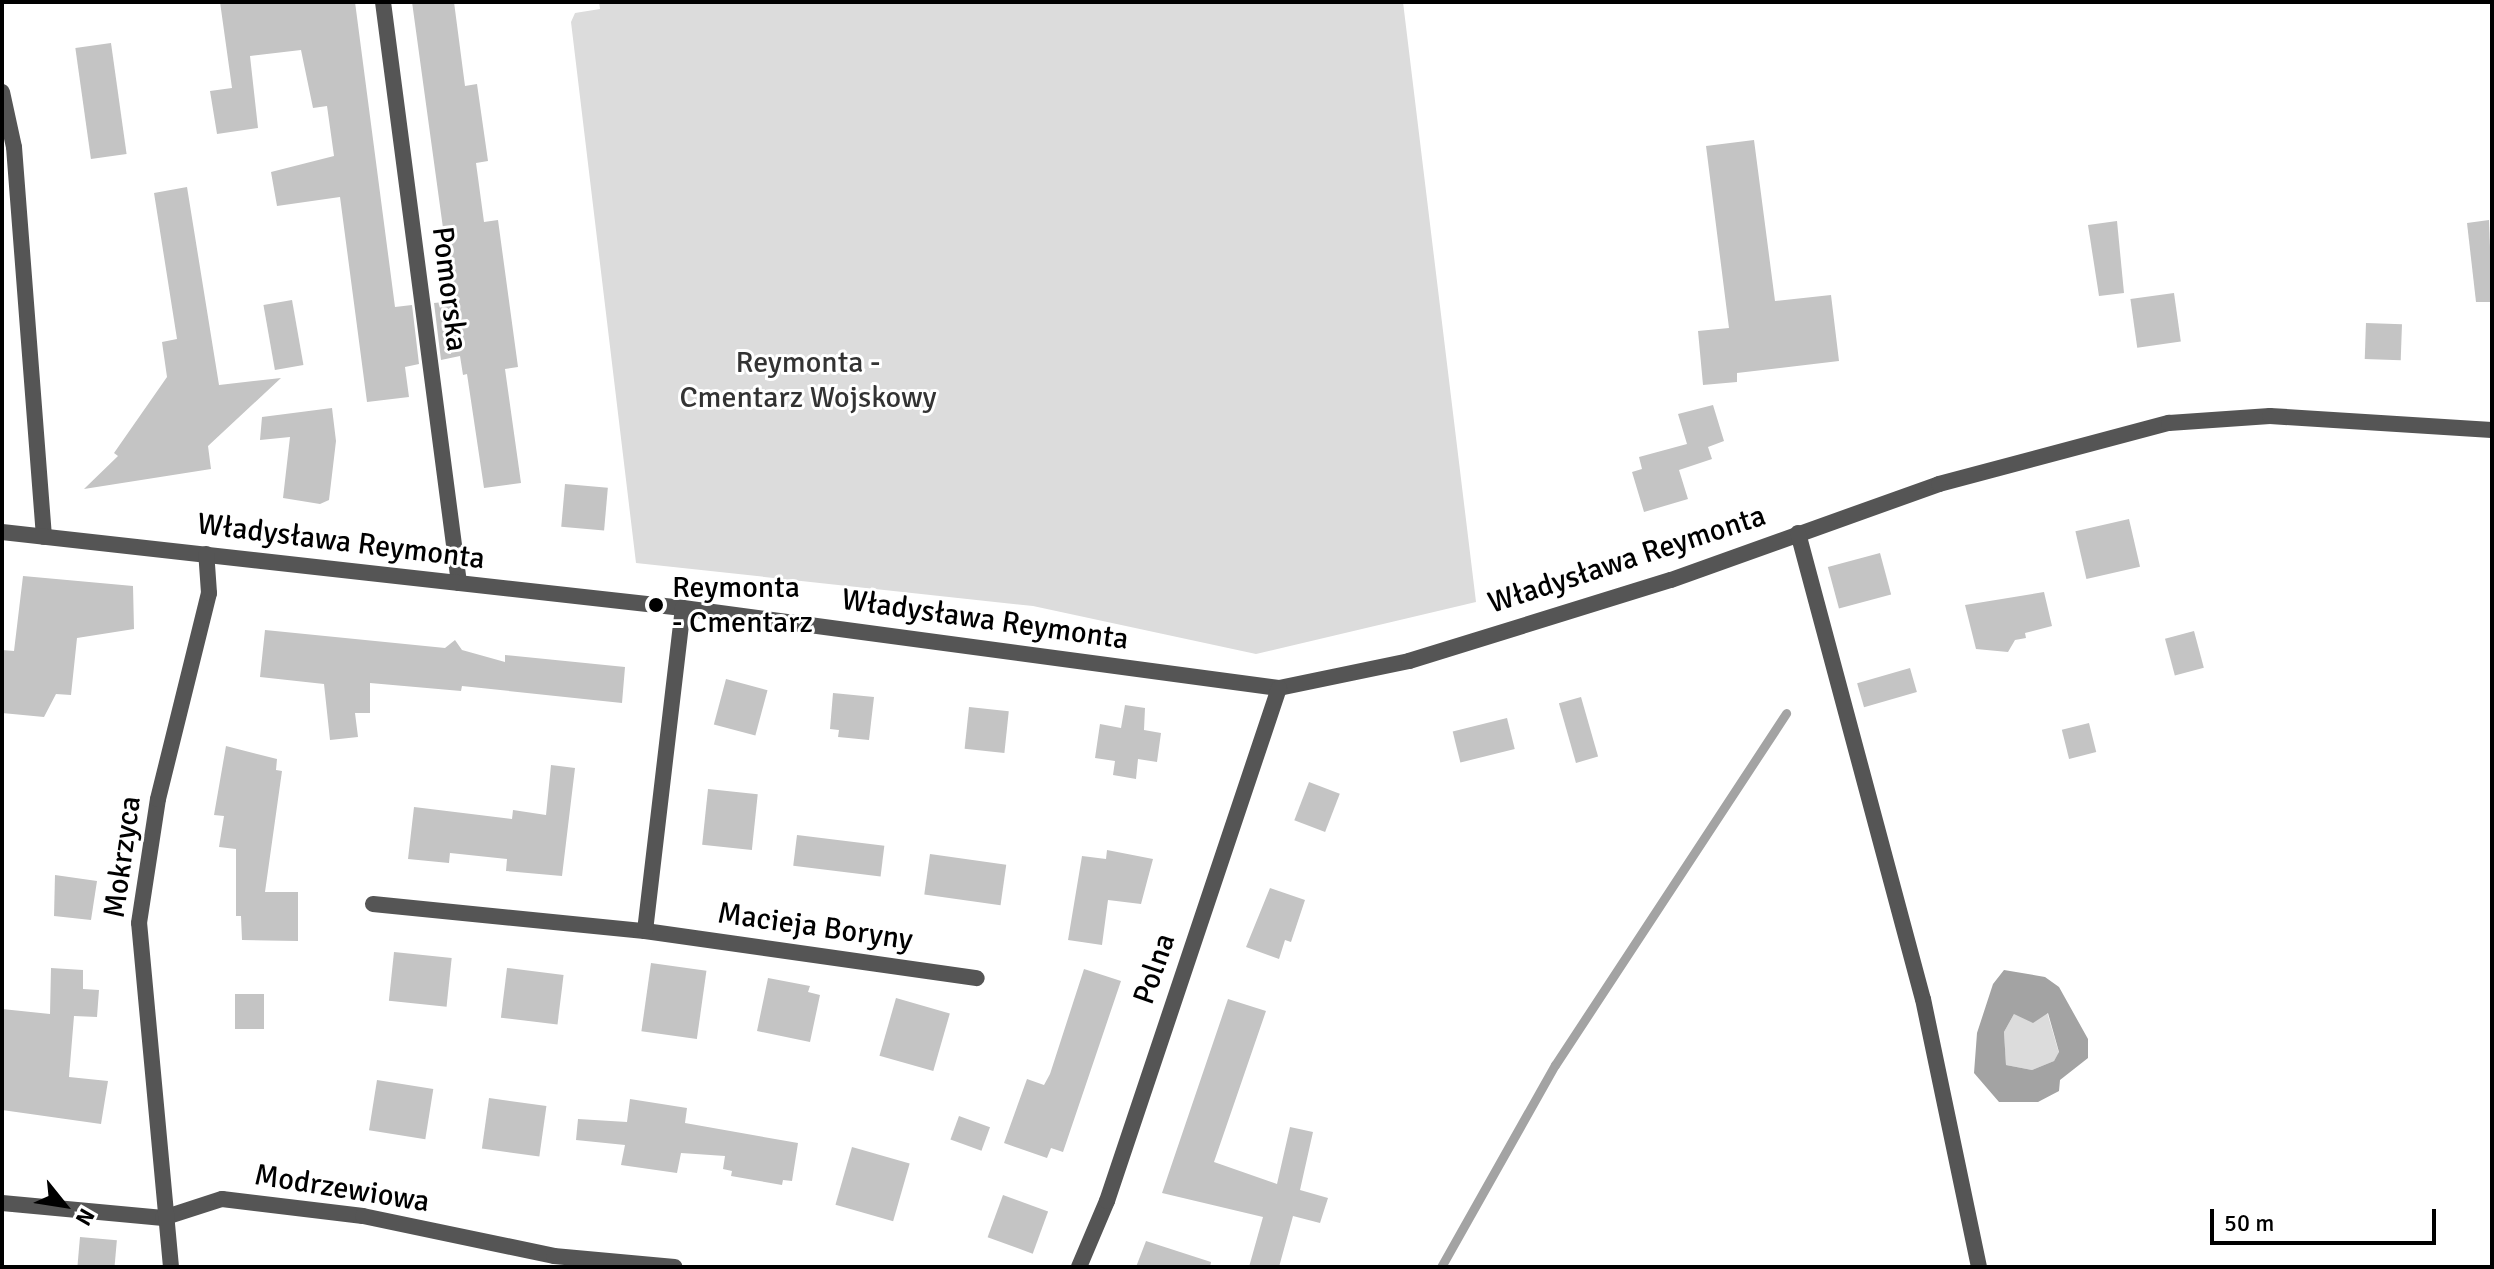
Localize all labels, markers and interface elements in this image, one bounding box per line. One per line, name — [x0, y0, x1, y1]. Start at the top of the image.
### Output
street label: Pomorska — [423, 224, 475, 354]
park label: Reymonta - Cmentarz Wojskowy — [679, 345, 937, 416]
street label: Władysława Reymonta — [1484, 498, 1770, 622]
street label: Władysława Reymonta — [195, 506, 487, 578]
place label: Reymonta - Cmentarz — [672, 570, 813, 640]
street label: Władysława Reymonta — [839, 582, 1131, 658]
marker: Reymonta - Cmentarz — [647, 596, 665, 614]
street label: Mokrzyca — [97, 794, 149, 920]
street label: Macieja Boryny — [715, 895, 915, 959]
street label: Polna — [1126, 929, 1184, 1009]
street label: Modrzewiowa — [252, 1157, 432, 1221]
north arrow — [24, 1165, 104, 1245]
scale bar — [2214, 1193, 2440, 1243]
text: N — [70, 1204, 101, 1231]
text: 50 m — [2224, 1208, 2274, 1238]

